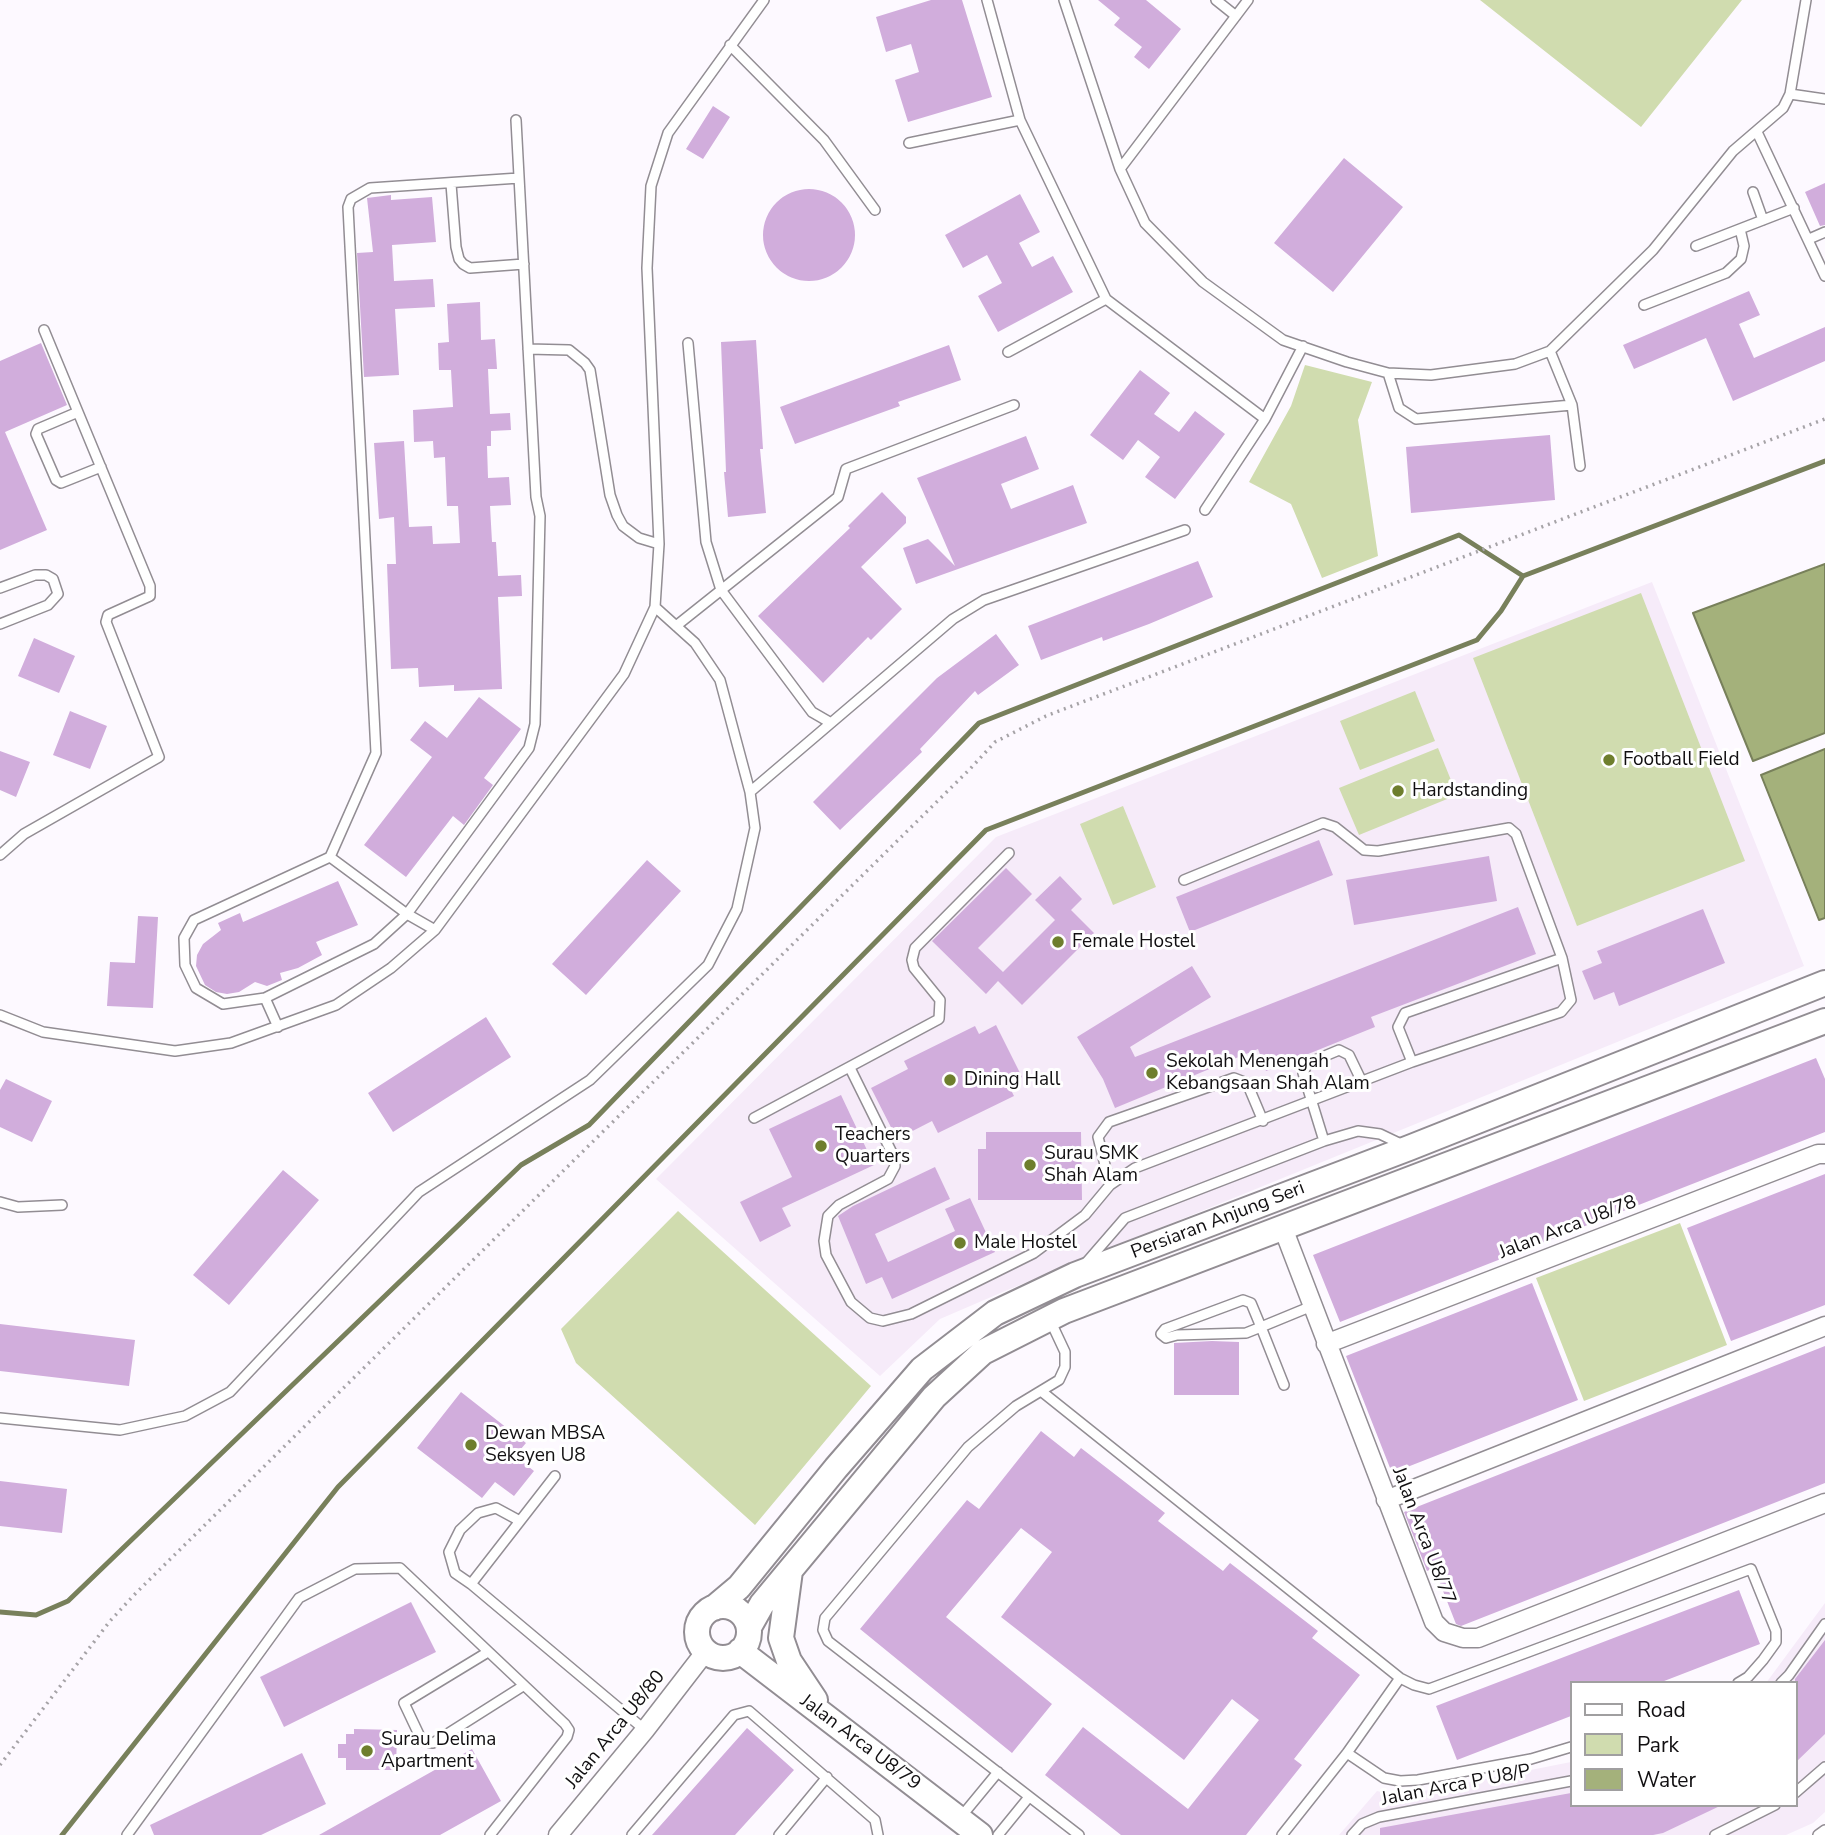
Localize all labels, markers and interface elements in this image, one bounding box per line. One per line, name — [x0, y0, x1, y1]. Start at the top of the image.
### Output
place label: Football Field — [1623, 749, 1740, 771]
marker: Football Field — [1601, 752, 1617, 768]
place label: Hardstanding — [1412, 780, 1528, 802]
marker: Hardstanding — [1390, 783, 1406, 799]
place label: Female Hostel — [1072, 931, 1195, 953]
marker: Female Hostel — [1050, 934, 1066, 950]
place label: Sekolah Menengah Kebangsaan Shah Alam — [1166, 1051, 1370, 1095]
marker: Sekolah Menengah Kebangsaan Shah Alam — [1144, 1065, 1160, 1081]
place label: Dining Hall — [964, 1069, 1060, 1091]
marker: Dining Hall — [942, 1072, 958, 1088]
place label: Teachers Quarters — [835, 1124, 911, 1168]
marker: Teachers Quarters — [813, 1138, 829, 1154]
place label: Surau SMK Shah Alam — [1044, 1143, 1138, 1187]
marker: Surau SMK Shah Alam — [1022, 1157, 1038, 1173]
street label: Persiaran Anjung Seri — [1128, 1177, 1308, 1265]
street label: Jalan Arca U8/78 — [1496, 1191, 1640, 1265]
place label: Male Hostel — [974, 1232, 1077, 1254]
marker: Male Hostel — [952, 1235, 968, 1251]
place label: Dewan MBSA Seksyen U8 — [485, 1423, 605, 1467]
marker: Dewan MBSA Seksyen U8 — [463, 1437, 479, 1453]
street label: Jalan Arca U8/77 — [1386, 1464, 1460, 1608]
street label: Jalan Arca U8/80 — [561, 1666, 671, 1794]
legend — [1570, 1681, 1797, 1807]
street label: Jalan Arca U8/79 — [795, 1690, 925, 1796]
text: Road — [1637, 1696, 1686, 1724]
place label: Surau Delima Apartment — [381, 1729, 496, 1773]
text: Park — [1637, 1731, 1679, 1759]
marker: Surau Delima Apartment — [359, 1743, 375, 1759]
street label: Jalan Arca P U8/P — [1380, 1760, 1532, 1812]
text: Water — [1637, 1766, 1696, 1794]

